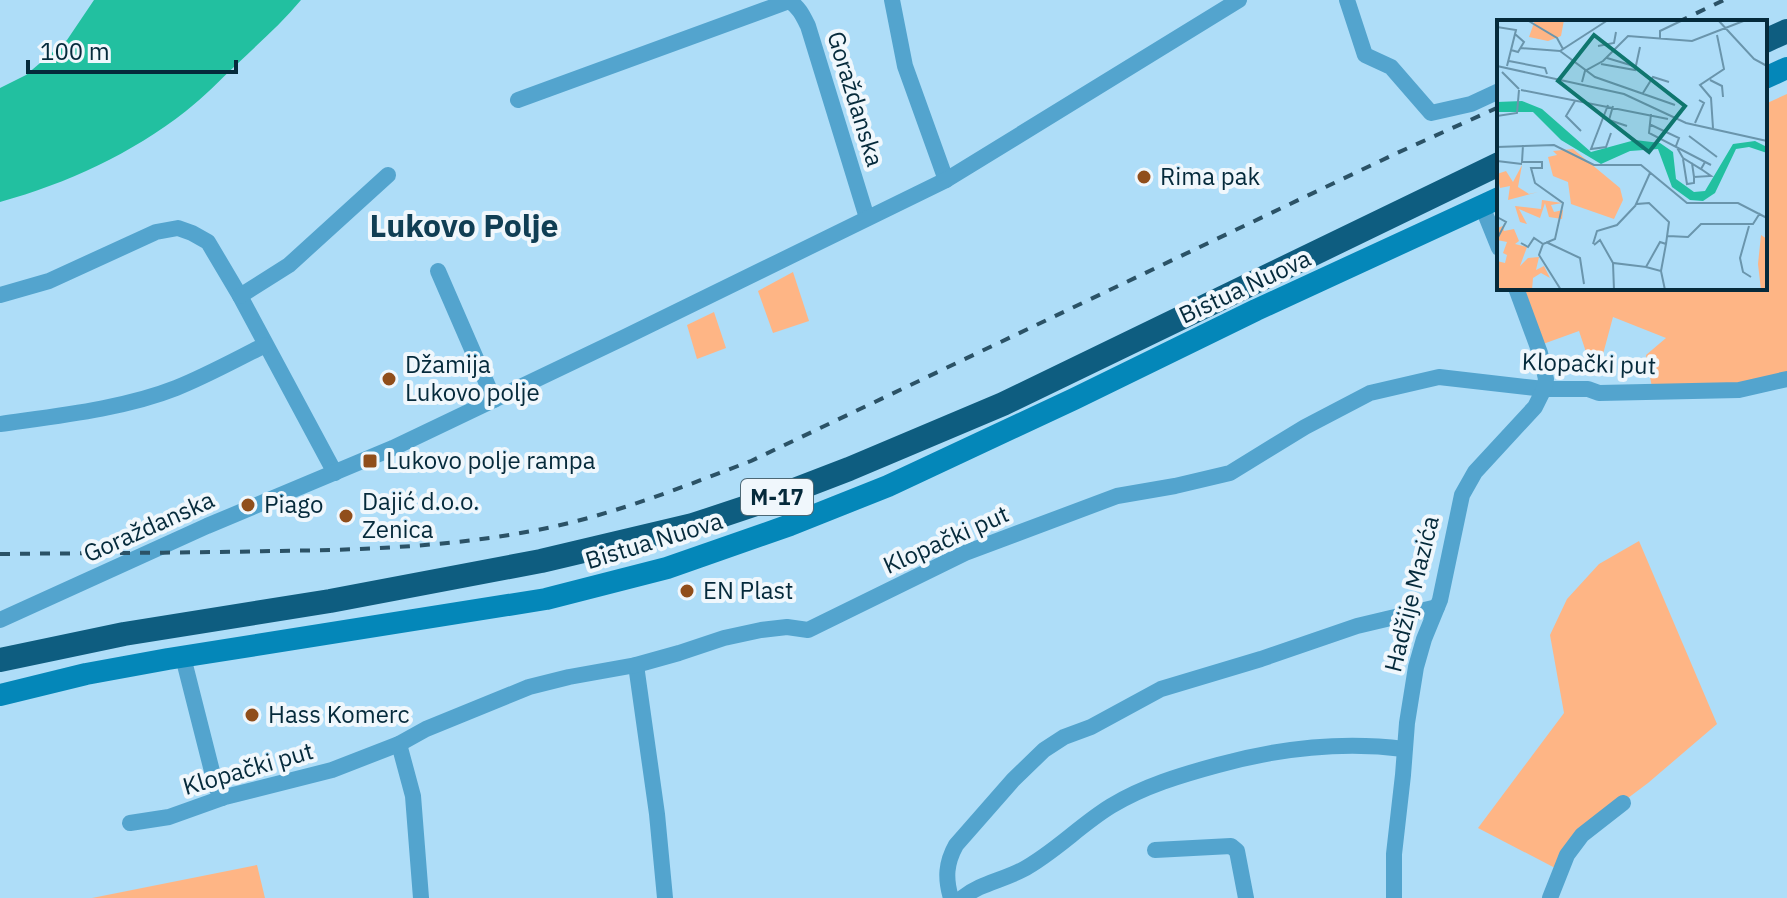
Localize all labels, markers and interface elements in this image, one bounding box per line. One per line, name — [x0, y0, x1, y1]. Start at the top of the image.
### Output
inset map — [1497, 20, 1767, 290]
scale bar — [28, 24, 236, 74]
street label: Goraždanska — [820, 27, 892, 170]
text: 100 m — [40, 35, 110, 67]
place label: Rima pak — [1160, 160, 1261, 192]
marker: Rima pak — [1135, 168, 1153, 186]
district label: Lukovo Polje — [369, 204, 559, 246]
street label: Bistua Nuova — [1173, 242, 1316, 331]
street label: Klopački put — [1521, 345, 1657, 381]
place label: Džamija Lukovo polje — [405, 348, 540, 408]
marker: Džamija Lukovo polje — [380, 370, 398, 388]
place label: Lukovo polje rampa — [386, 444, 596, 476]
marker: Lukovo polje rampa — [361, 452, 379, 470]
road number: M-17 — [741, 479, 813, 515]
street label: Goraždanska — [78, 483, 219, 569]
place label: Dajić d.o.o. Zenica — [362, 485, 480, 545]
place label: Piago — [264, 488, 323, 520]
marker: Piago — [239, 496, 257, 514]
street label: Klopački put — [878, 497, 1013, 581]
street label: Bistua Nuova — [581, 504, 726, 576]
marker: Dajić d.o.o. Zenica — [337, 507, 355, 525]
street label: Hadžije Mazića — [1376, 512, 1446, 675]
place label: EN Plast — [703, 574, 793, 606]
marker: EN Plast — [678, 582, 696, 600]
place label: Hass Komerc — [268, 698, 410, 730]
marker: Hass Komerc — [243, 706, 261, 724]
street label: Klopački put — [179, 734, 317, 802]

